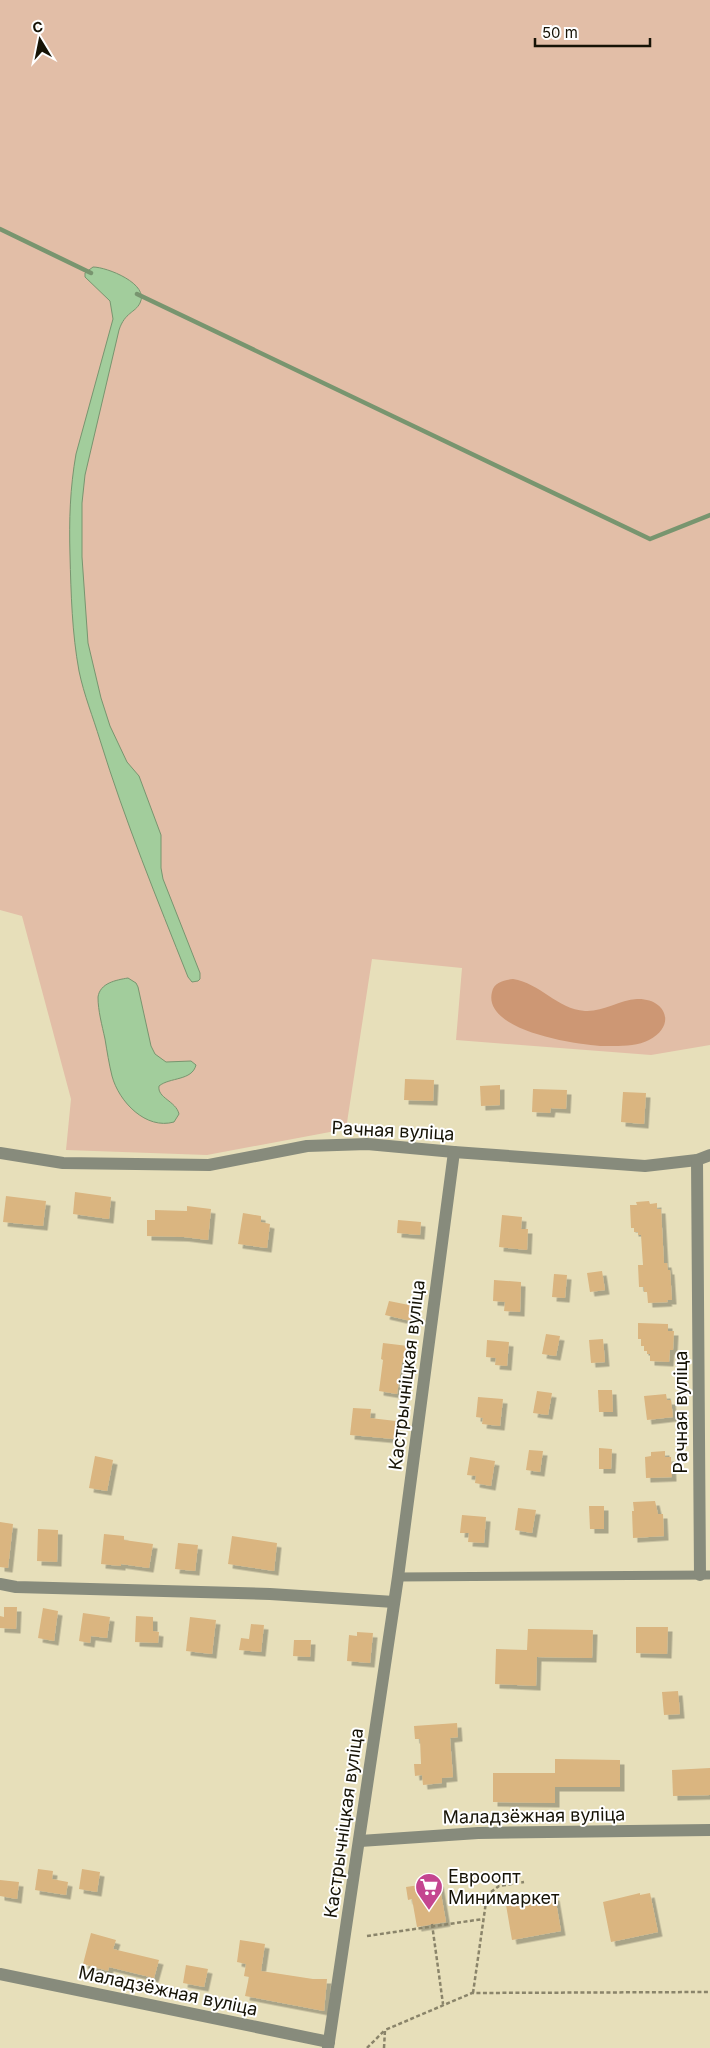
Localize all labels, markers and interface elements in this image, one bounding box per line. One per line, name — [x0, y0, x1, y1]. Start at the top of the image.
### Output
north arrow — [15, 15, 65, 65]
scale bar — [535, 15, 650, 47]
text: С — [31, 17, 44, 36]
text: 50 m — [542, 23, 578, 42]
street label: Рачная вуліца — [331, 1117, 455, 1144]
street label: Кастрычніцкая вуліца — [384, 1279, 429, 1471]
street label: Рачная вуліца — [670, 1351, 691, 1473]
street label: Кастрычніцкая вуліца — [320, 1727, 367, 1919]
street label: Маладзёжная вуліца — [443, 1803, 625, 1828]
place label: Евроопт Минимаркет — [448, 1866, 560, 1908]
supermarket icon: Евроопт Минимаркет — [414, 1872, 444, 1911]
street label: Маладзёжная вуліца — [77, 1961, 260, 2020]

